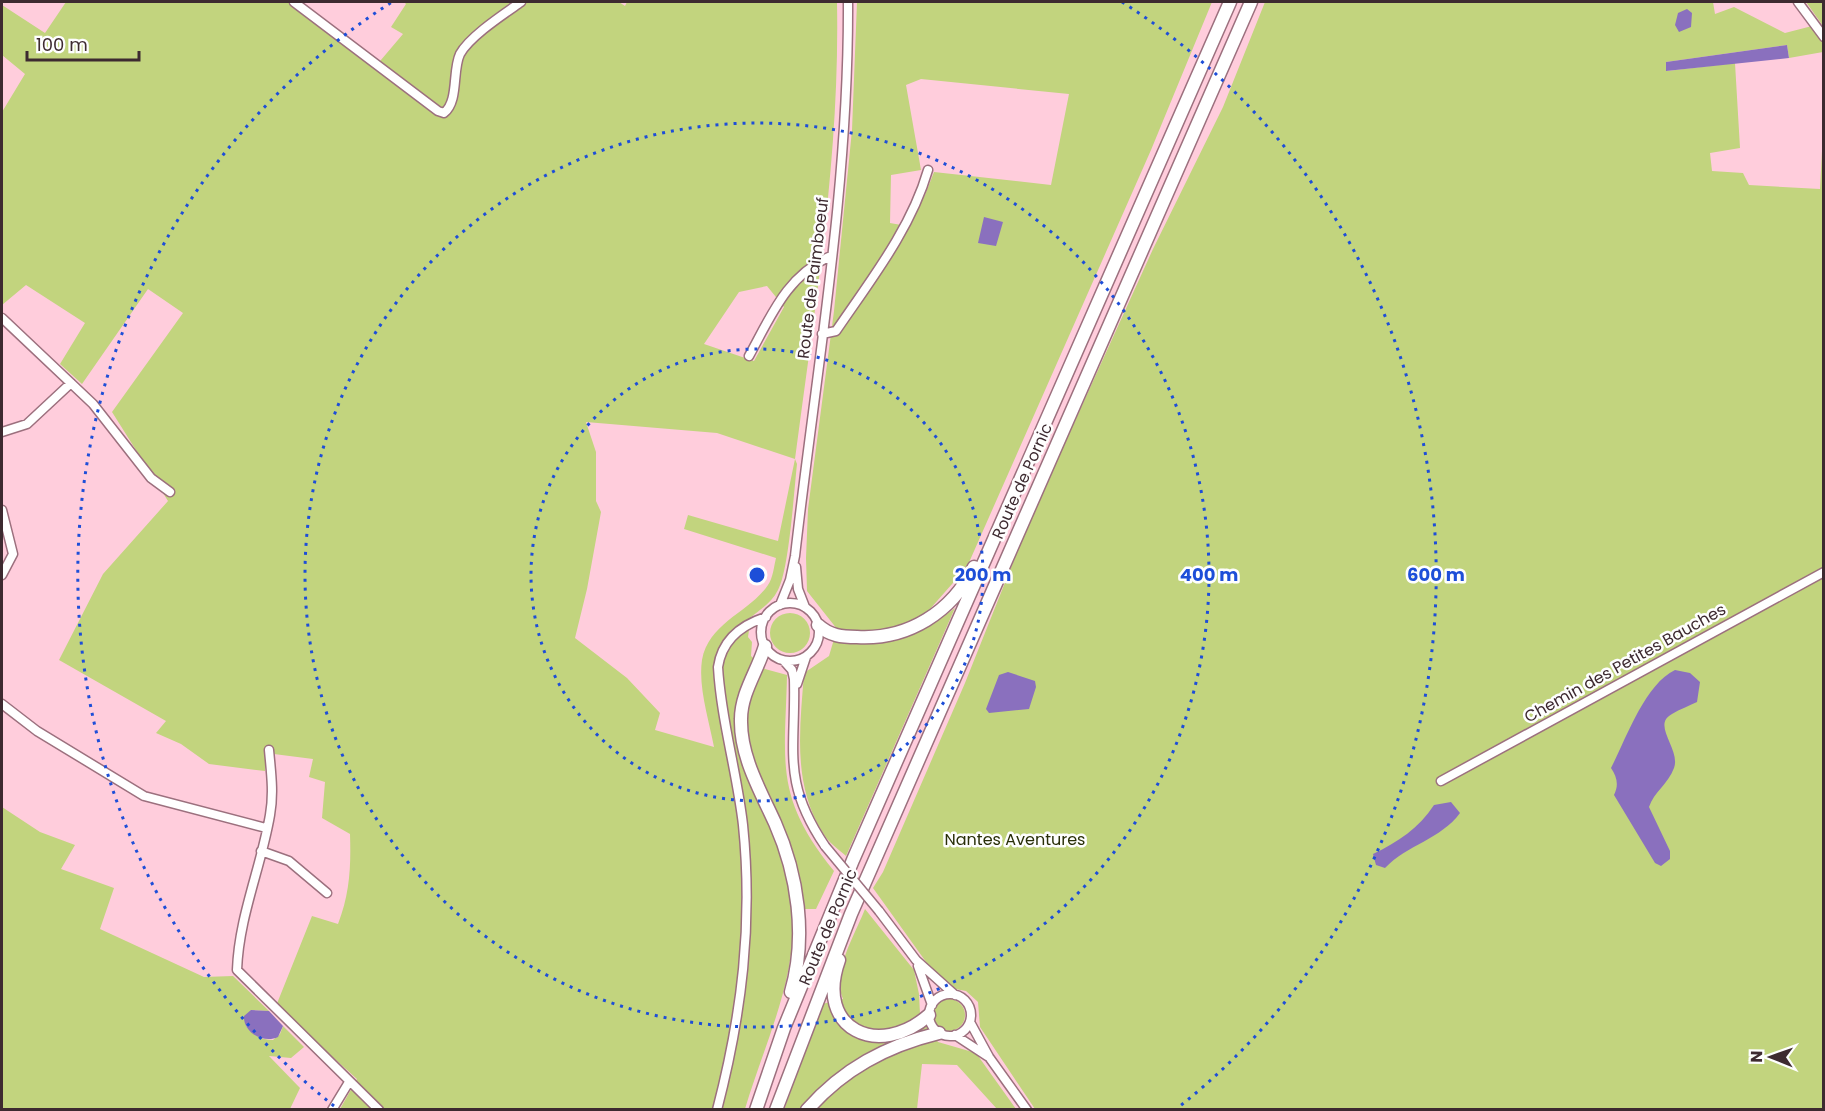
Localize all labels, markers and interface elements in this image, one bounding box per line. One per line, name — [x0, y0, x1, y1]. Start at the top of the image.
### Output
scale bar — [27, 24, 140, 62]
text: 100 m — [36, 32, 88, 57]
street label: Route de Paimboeuf — [792, 196, 834, 360]
street label: Route de Pornic — [986, 419, 1058, 543]
text: 200 m — [955, 562, 1011, 587]
text: 400 m — [1180, 562, 1238, 587]
text: 600 m — [1407, 562, 1465, 587]
centre of rings — [747, 565, 767, 585]
street label: Chemin des Petites Bauches — [1520, 598, 1730, 728]
park label: Nantes Aventures — [945, 828, 1085, 851]
street label: Route de Pornic — [793, 865, 863, 989]
north arrow — [1741, 1027, 1801, 1087]
text: N — [1745, 1051, 1768, 1063]

